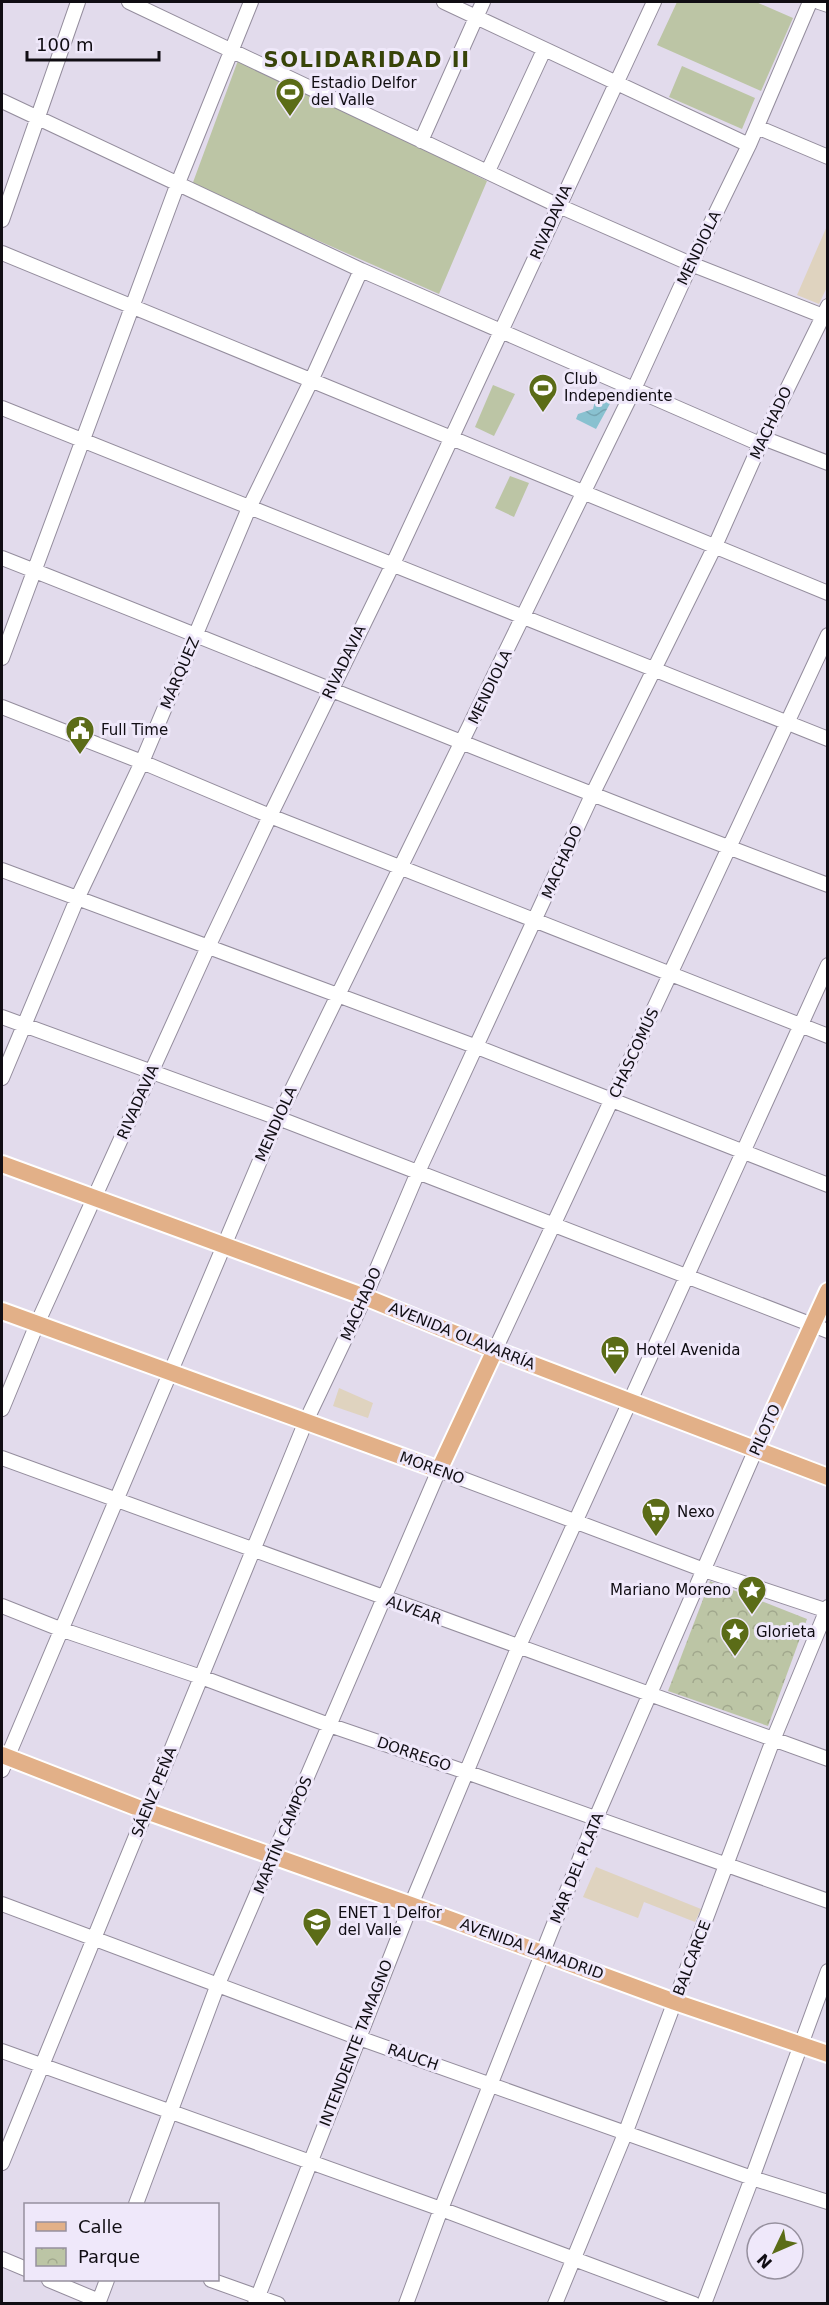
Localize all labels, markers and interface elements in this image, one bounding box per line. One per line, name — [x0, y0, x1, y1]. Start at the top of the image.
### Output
scale bar — [27, 24, 159, 62]
text: 100 m — [36, 34, 94, 55]
district label: SOLIDARIDAD II — [264, 48, 470, 72]
place label: Estadio Delfor del Valle — [311, 74, 417, 109]
sports icon: Estadio Delfor del Valle — [274, 76, 306, 118]
street label: RIVADAVIA — [527, 181, 576, 262]
street label: MENDIOLA — [673, 207, 725, 288]
place label: Club Independiente — [564, 370, 672, 405]
sports icon: Club Independiente — [527, 372, 559, 414]
street label: MACHADO — [746, 384, 796, 462]
street label: RIVADAVIA — [318, 621, 370, 702]
street label: MÁRQUEZ — [156, 634, 203, 712]
street label: MENDIOLA — [464, 646, 516, 727]
public building icon: Full Time — [64, 714, 96, 756]
place label: Full Time — [101, 721, 168, 739]
street label: MACHADO — [538, 823, 586, 901]
street label: CHASCOMÚS — [604, 1005, 663, 1101]
street label: RIVADAVIA — [114, 1061, 163, 1142]
street label: MENDIOLA — [251, 1083, 301, 1164]
street label: MACHADO — [337, 1265, 385, 1343]
street label: AVENIDA OLAVARRÍA — [386, 1298, 539, 1374]
hotel icon: Hotel Avenida — [599, 1334, 631, 1376]
place label: Hotel Avenida — [636, 1341, 740, 1359]
street label: PILOTO — [746, 1402, 784, 1458]
street label: MORENO — [397, 1448, 467, 1488]
supermarket icon: Nexo — [640, 1496, 672, 1538]
place label: Nexo — [677, 1503, 715, 1521]
place icon: Mariano Moreno — [736, 1574, 768, 1616]
place label: Mariano Moreno — [610, 1581, 731, 1599]
street label: ALVEAR — [384, 1592, 444, 1628]
place icon: Glorieta — [719, 1616, 751, 1658]
place label: Glorieta — [756, 1623, 816, 1641]
street label: DORREGO — [375, 1733, 453, 1775]
street label: SÁENZ PEÑA — [127, 1743, 181, 1840]
street label: MARTÍN CAMPOS — [249, 1773, 316, 1897]
street label: MAR DEL PLATA — [547, 1809, 608, 1926]
place label: ENET 1 Delfor del Valle — [338, 1904, 443, 1939]
school or university icon: ENET 1 Delfor del Valle — [301, 1906, 333, 1948]
street label: AVENIDA LAMADRID — [458, 1915, 606, 1983]
street label: BALCARCE — [669, 1918, 715, 1998]
street label: INTENDENTE TAMAGNO — [316, 1957, 396, 2129]
street label: RAUCH — [385, 2040, 441, 2074]
legend — [24, 2203, 219, 2281]
text: Calle — [78, 2216, 123, 2237]
north arrow — [745, 2221, 805, 2281]
text: Parque — [78, 2246, 140, 2267]
text: N — [753, 2250, 776, 2272]

